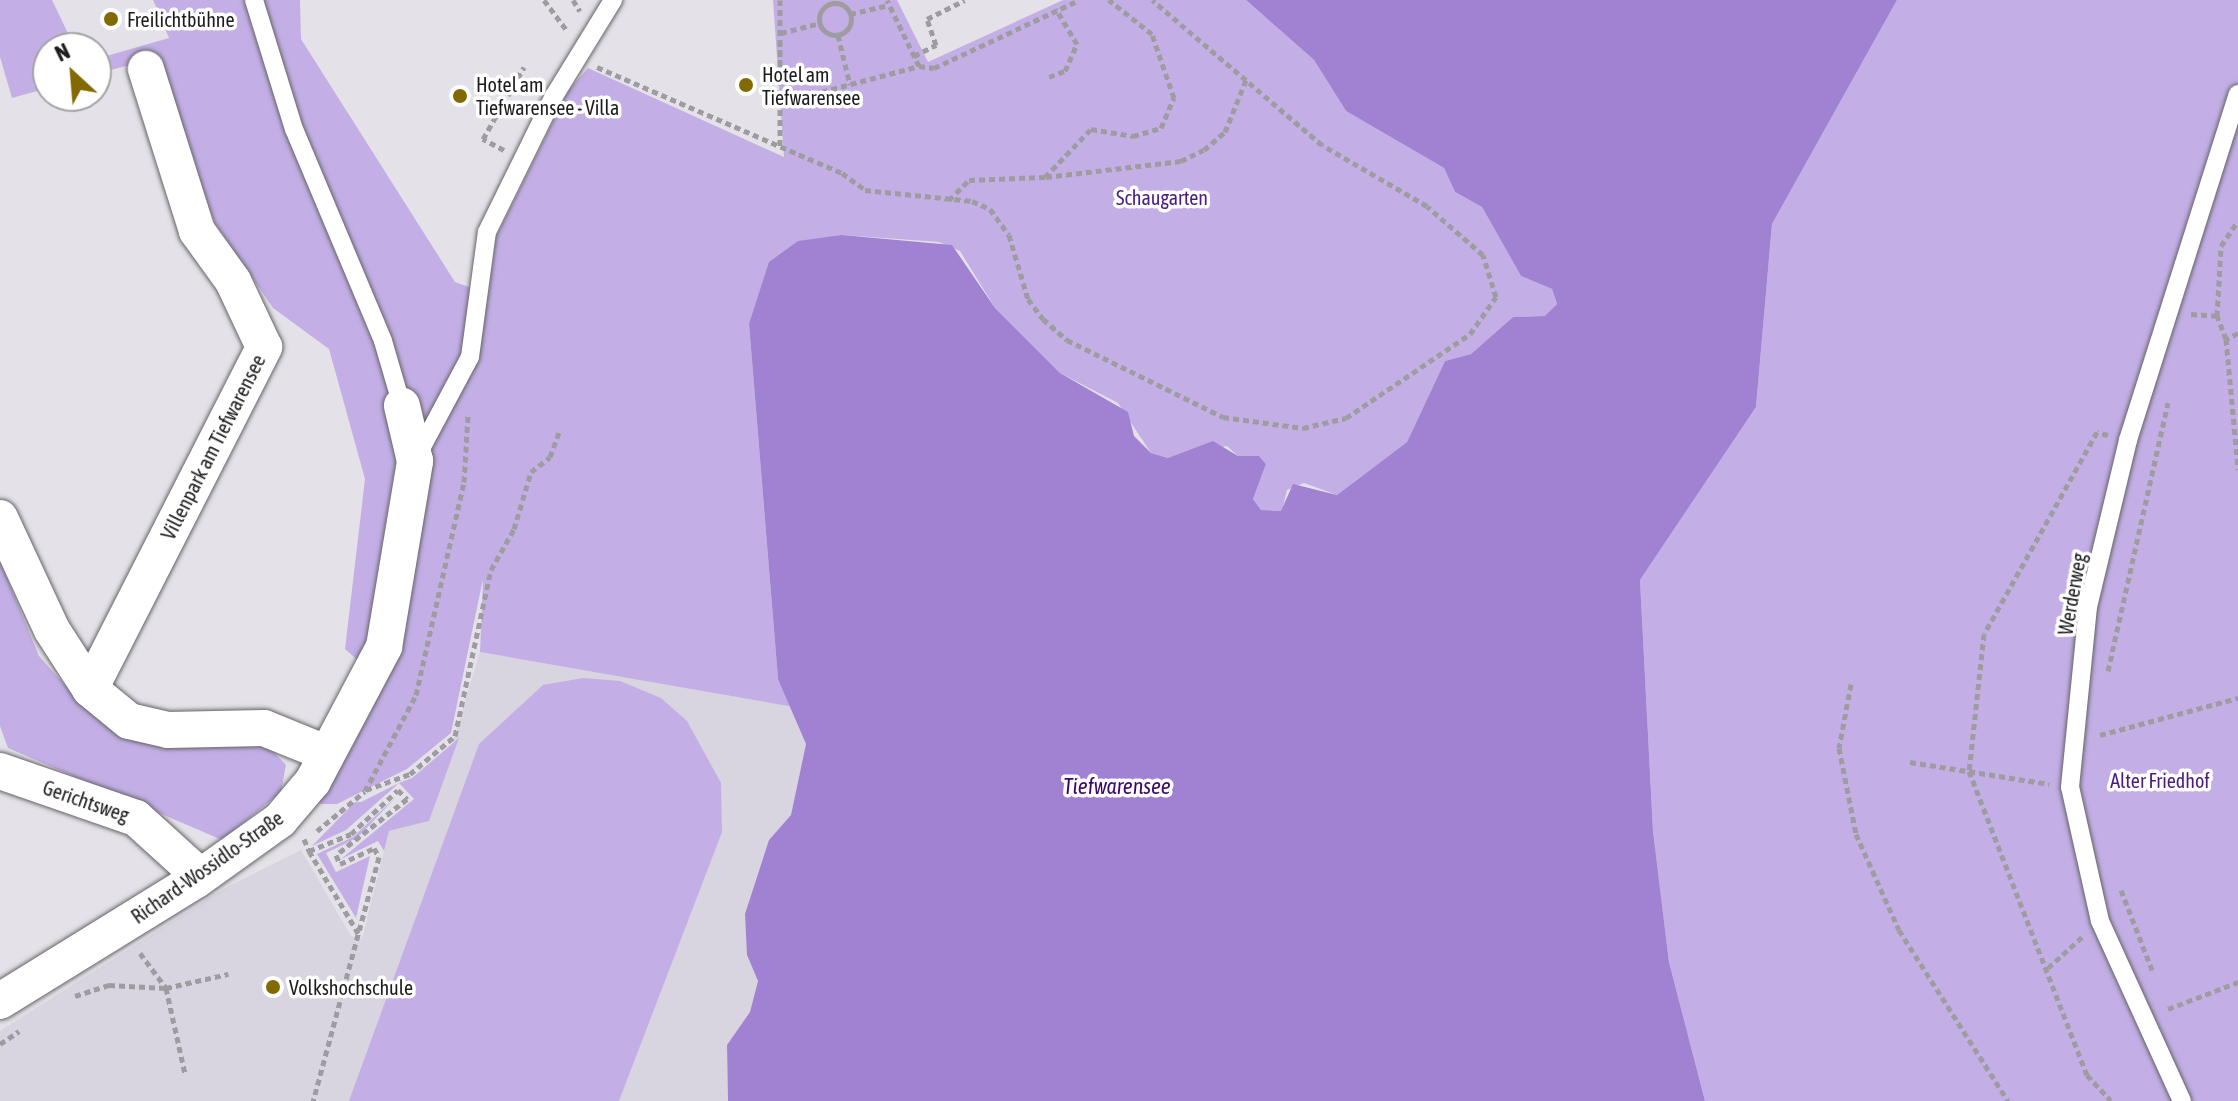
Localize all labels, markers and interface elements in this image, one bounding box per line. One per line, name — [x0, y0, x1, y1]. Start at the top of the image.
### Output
place label: Freilichtbühne — [127, 7, 235, 31]
marker: Freilichtbühne — [102, 10, 120, 28]
north arrow — [32, 32, 112, 112]
text: N — [51, 38, 74, 67]
place label: Hotel am Tiefwarensee — [762, 62, 860, 109]
place label: Hotel am Tiefwarensee - Villa — [476, 72, 619, 119]
marker: Hotel am Tiefwarensee — [737, 76, 755, 94]
marker: Hotel am Tiefwarensee - Villa — [451, 87, 469, 105]
park label: Schaugarten — [1116, 185, 1208, 209]
street label: Villenpark am Tiefwarensee — [156, 350, 270, 544]
street label: Werderweg — [2053, 551, 2091, 637]
park label: Alter Friedhof — [2110, 768, 2210, 792]
water label: Tiefwarensee — [1063, 774, 1171, 800]
street label: Gerichtsweg — [40, 775, 132, 827]
street label: Richard-Wossidlo-Straße — [126, 806, 288, 928]
place label: Volkshochschule — [289, 975, 413, 999]
marker: Volkshochschule — [264, 978, 282, 996]

